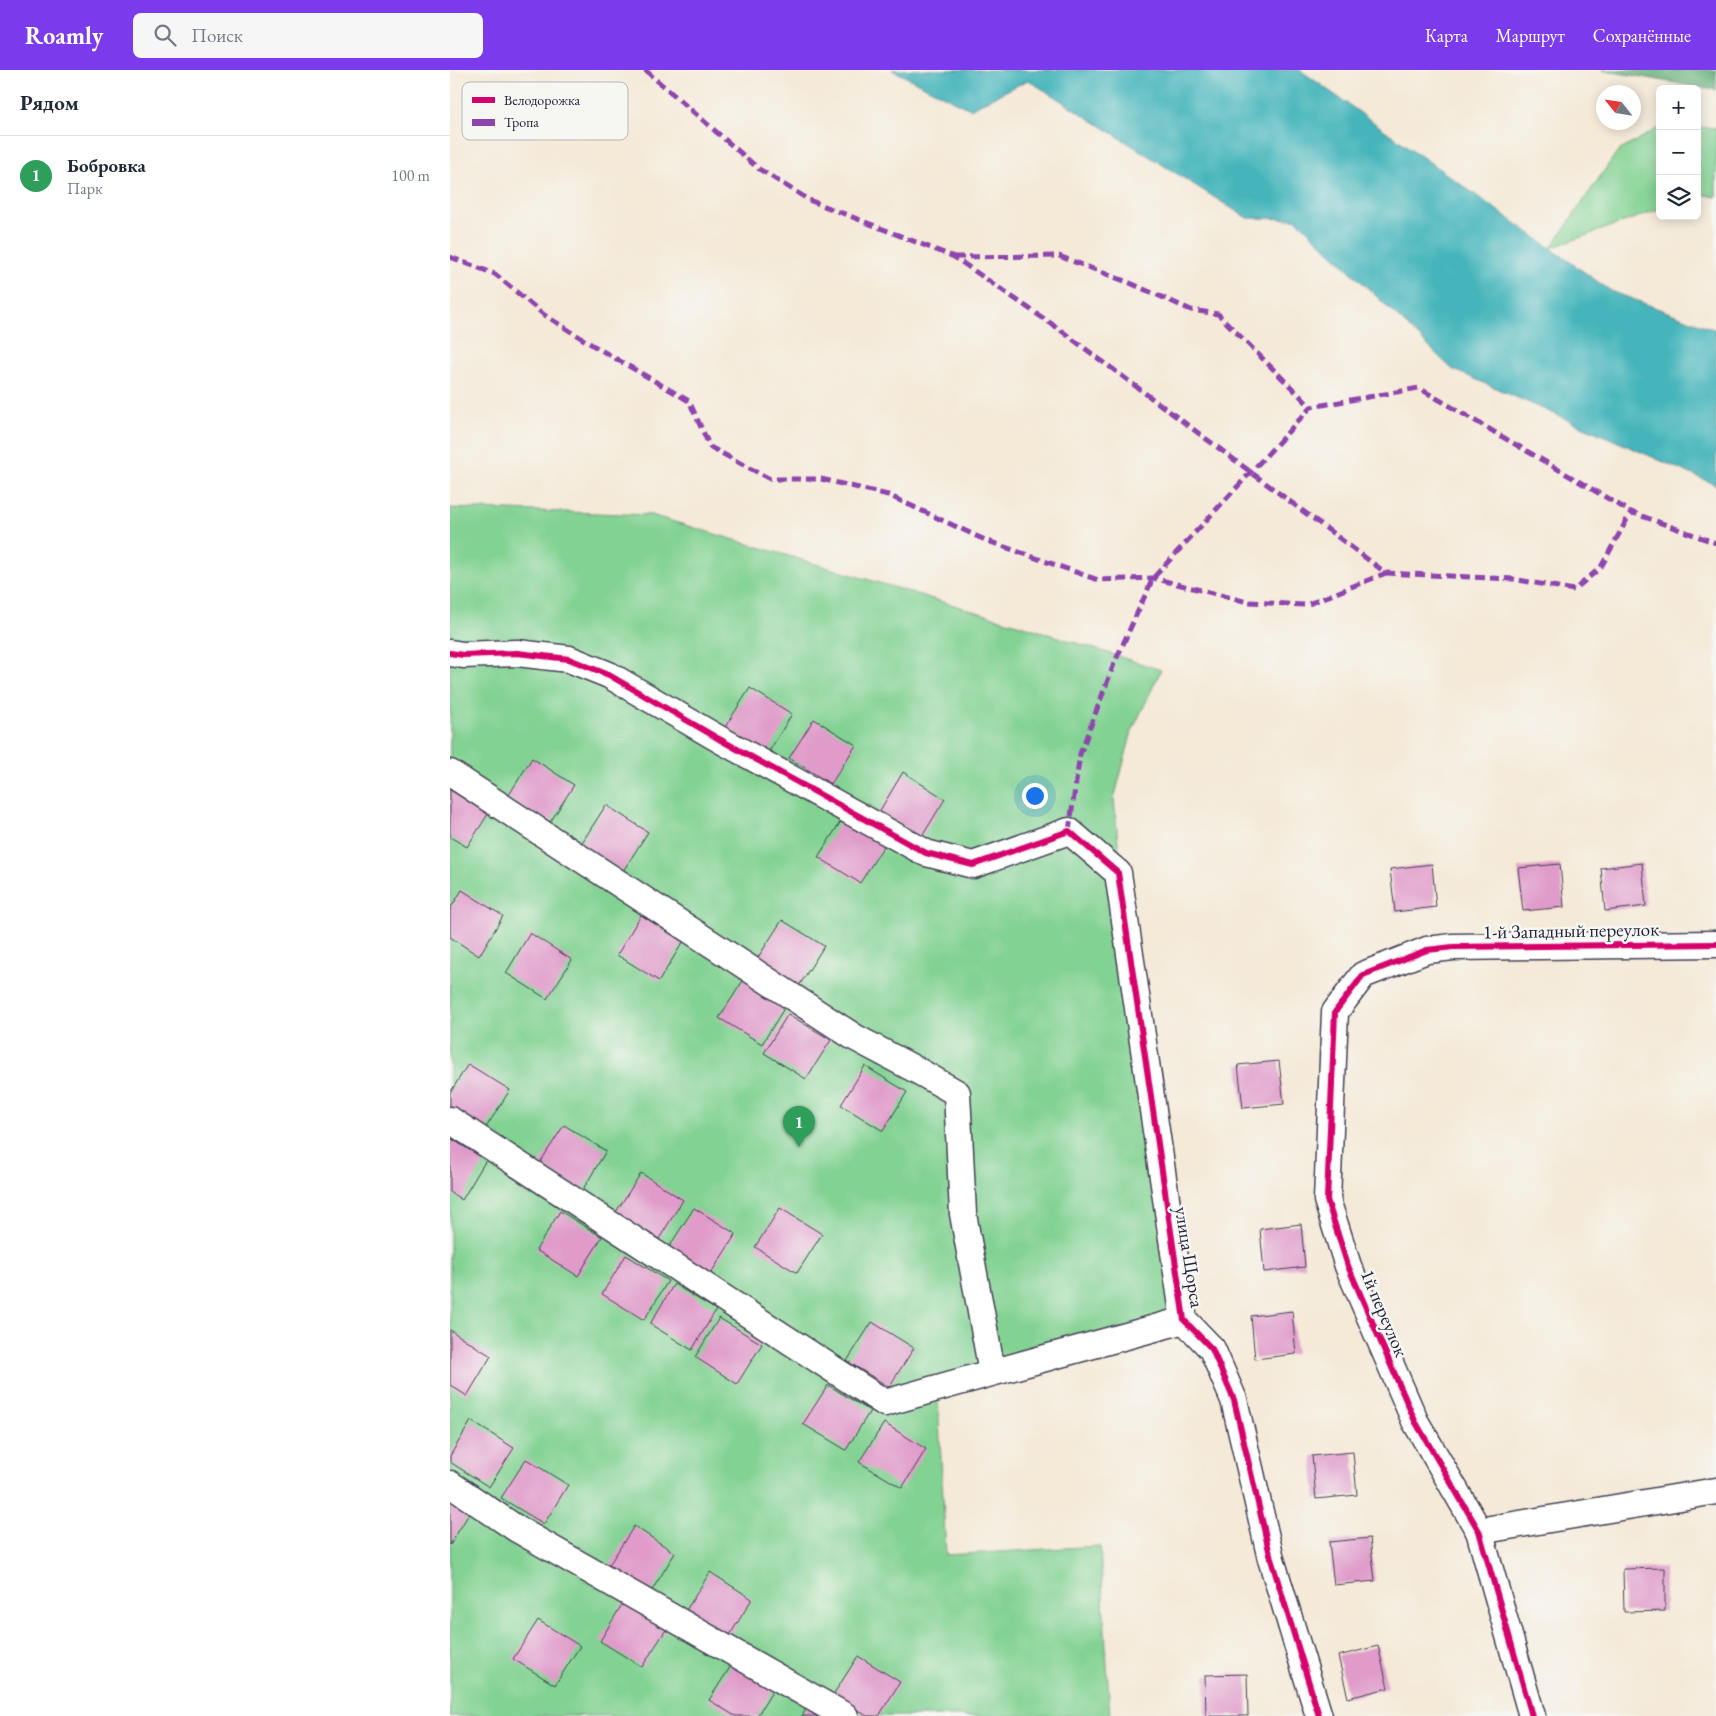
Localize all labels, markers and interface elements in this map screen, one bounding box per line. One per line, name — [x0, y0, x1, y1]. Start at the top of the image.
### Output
search box — [133, 13, 483, 58]
text: Roamly — [25, 20, 103, 51]
icon: search — [151, 21, 179, 49]
text: Поиск — [191, 23, 243, 48]
text: Карта — [1425, 24, 1468, 47]
text: Маршрут — [1496, 24, 1565, 47]
text: Сохранённые — [1593, 24, 1691, 47]
legend — [462, 82, 628, 140]
north arrow — [1596, 85, 1641, 130]
map controls — [1656, 85, 1701, 220]
button: + — [1656, 85, 1701, 130]
text: Рядом — [20, 89, 79, 116]
text: Велодорожка — [504, 91, 580, 109]
text: Тропа — [504, 113, 539, 131]
button: − — [1656, 130, 1701, 175]
text: Бобровка — [67, 153, 146, 178]
text: 1 — [32, 165, 40, 186]
text: 100 m — [391, 165, 430, 186]
button: layers — [1656, 175, 1701, 220]
text: Парк — [67, 178, 103, 199]
your location — [1022, 783, 1048, 809]
street label: 1-й Западный переулок — [1483, 916, 1659, 945]
pin: 1 — [783, 1106, 815, 1147]
street label: улица Щорса — [1169, 1205, 1210, 1310]
street label: 1й переулок — [1355, 1266, 1414, 1361]

